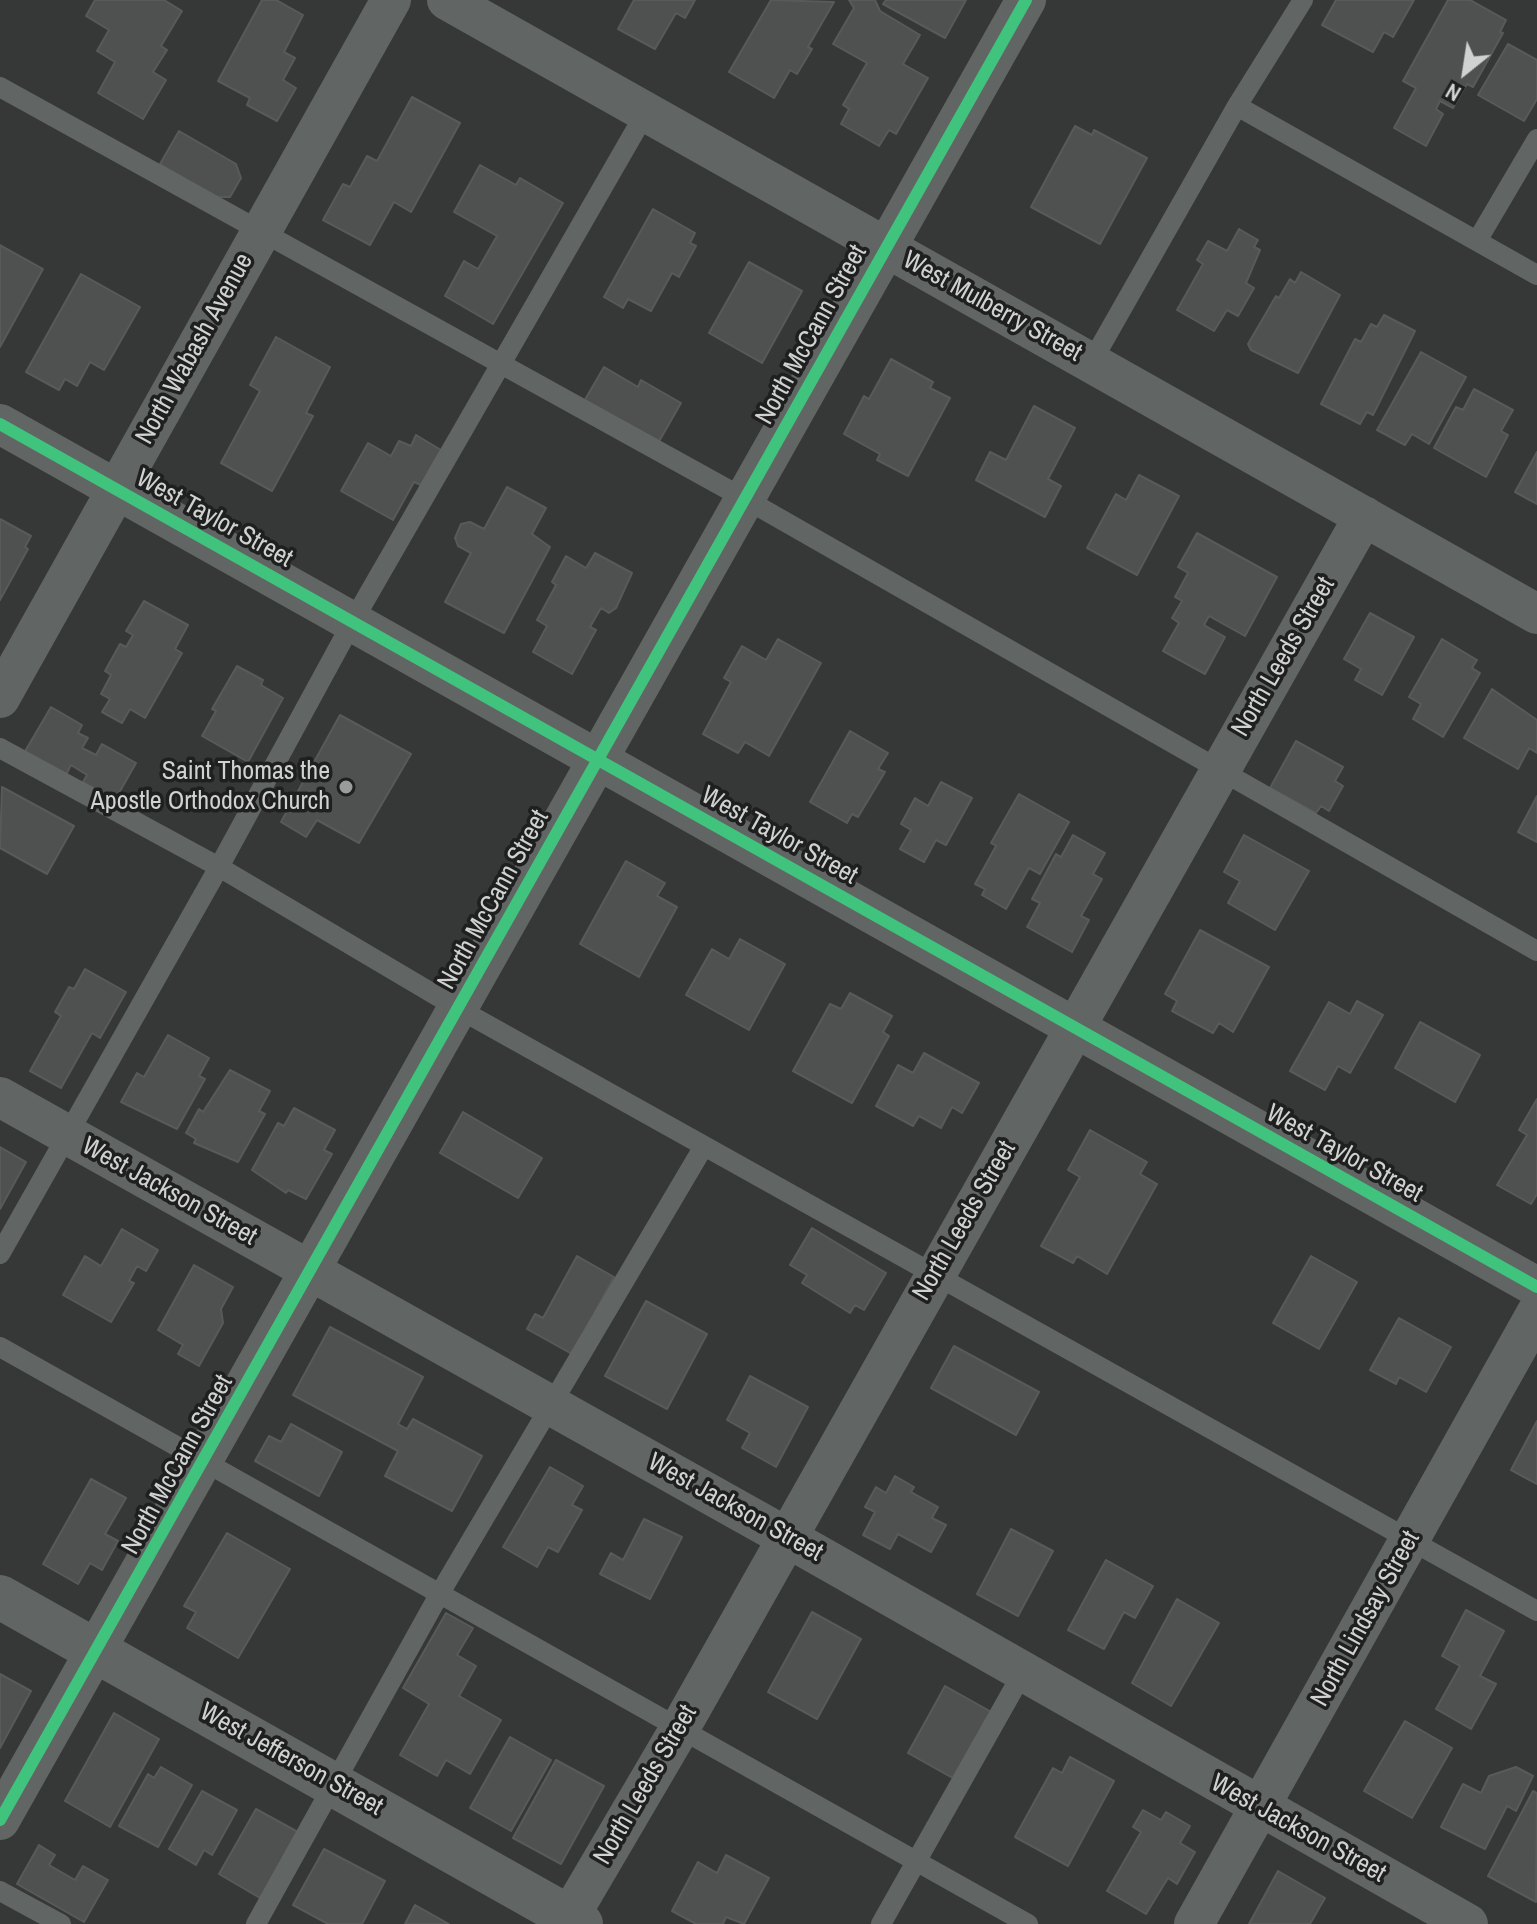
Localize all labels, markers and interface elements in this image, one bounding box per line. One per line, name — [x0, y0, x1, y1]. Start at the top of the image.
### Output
north arrow — [1425, 32, 1505, 112]
text: N — [1440, 77, 1466, 109]
street label: North McCann Street — [750, 240, 874, 430]
street label: West Mulberry Street — [897, 245, 1087, 369]
street label: North Wabash Avenue — [130, 248, 260, 450]
street label: West Taylor Street — [130, 463, 298, 575]
street label: North Leeds Street — [1226, 572, 1342, 742]
place label: Saint Thomas the Apostle Orthodox Church — [91, 756, 330, 818]
marker: Saint Thomas the Apostle Orthodox Church — [337, 778, 355, 796]
street label: West Taylor Street — [695, 780, 863, 892]
street label: North McCann Street — [432, 805, 556, 995]
street label: West Taylor Street — [1260, 1098, 1428, 1210]
street label: West Jackson Street — [76, 1131, 262, 1253]
street label: North Leeds Street — [907, 1136, 1023, 1306]
street label: North McCann Street — [116, 1370, 240, 1560]
street label: West Jackson Street — [642, 1447, 828, 1569]
street label: North Lindsay Street — [1305, 1526, 1427, 1712]
street label: West Jefferson Street — [194, 1697, 388, 1823]
street label: North Leeds Street — [588, 1700, 704, 1870]
street label: West Jackson Street — [1205, 1768, 1391, 1890]

